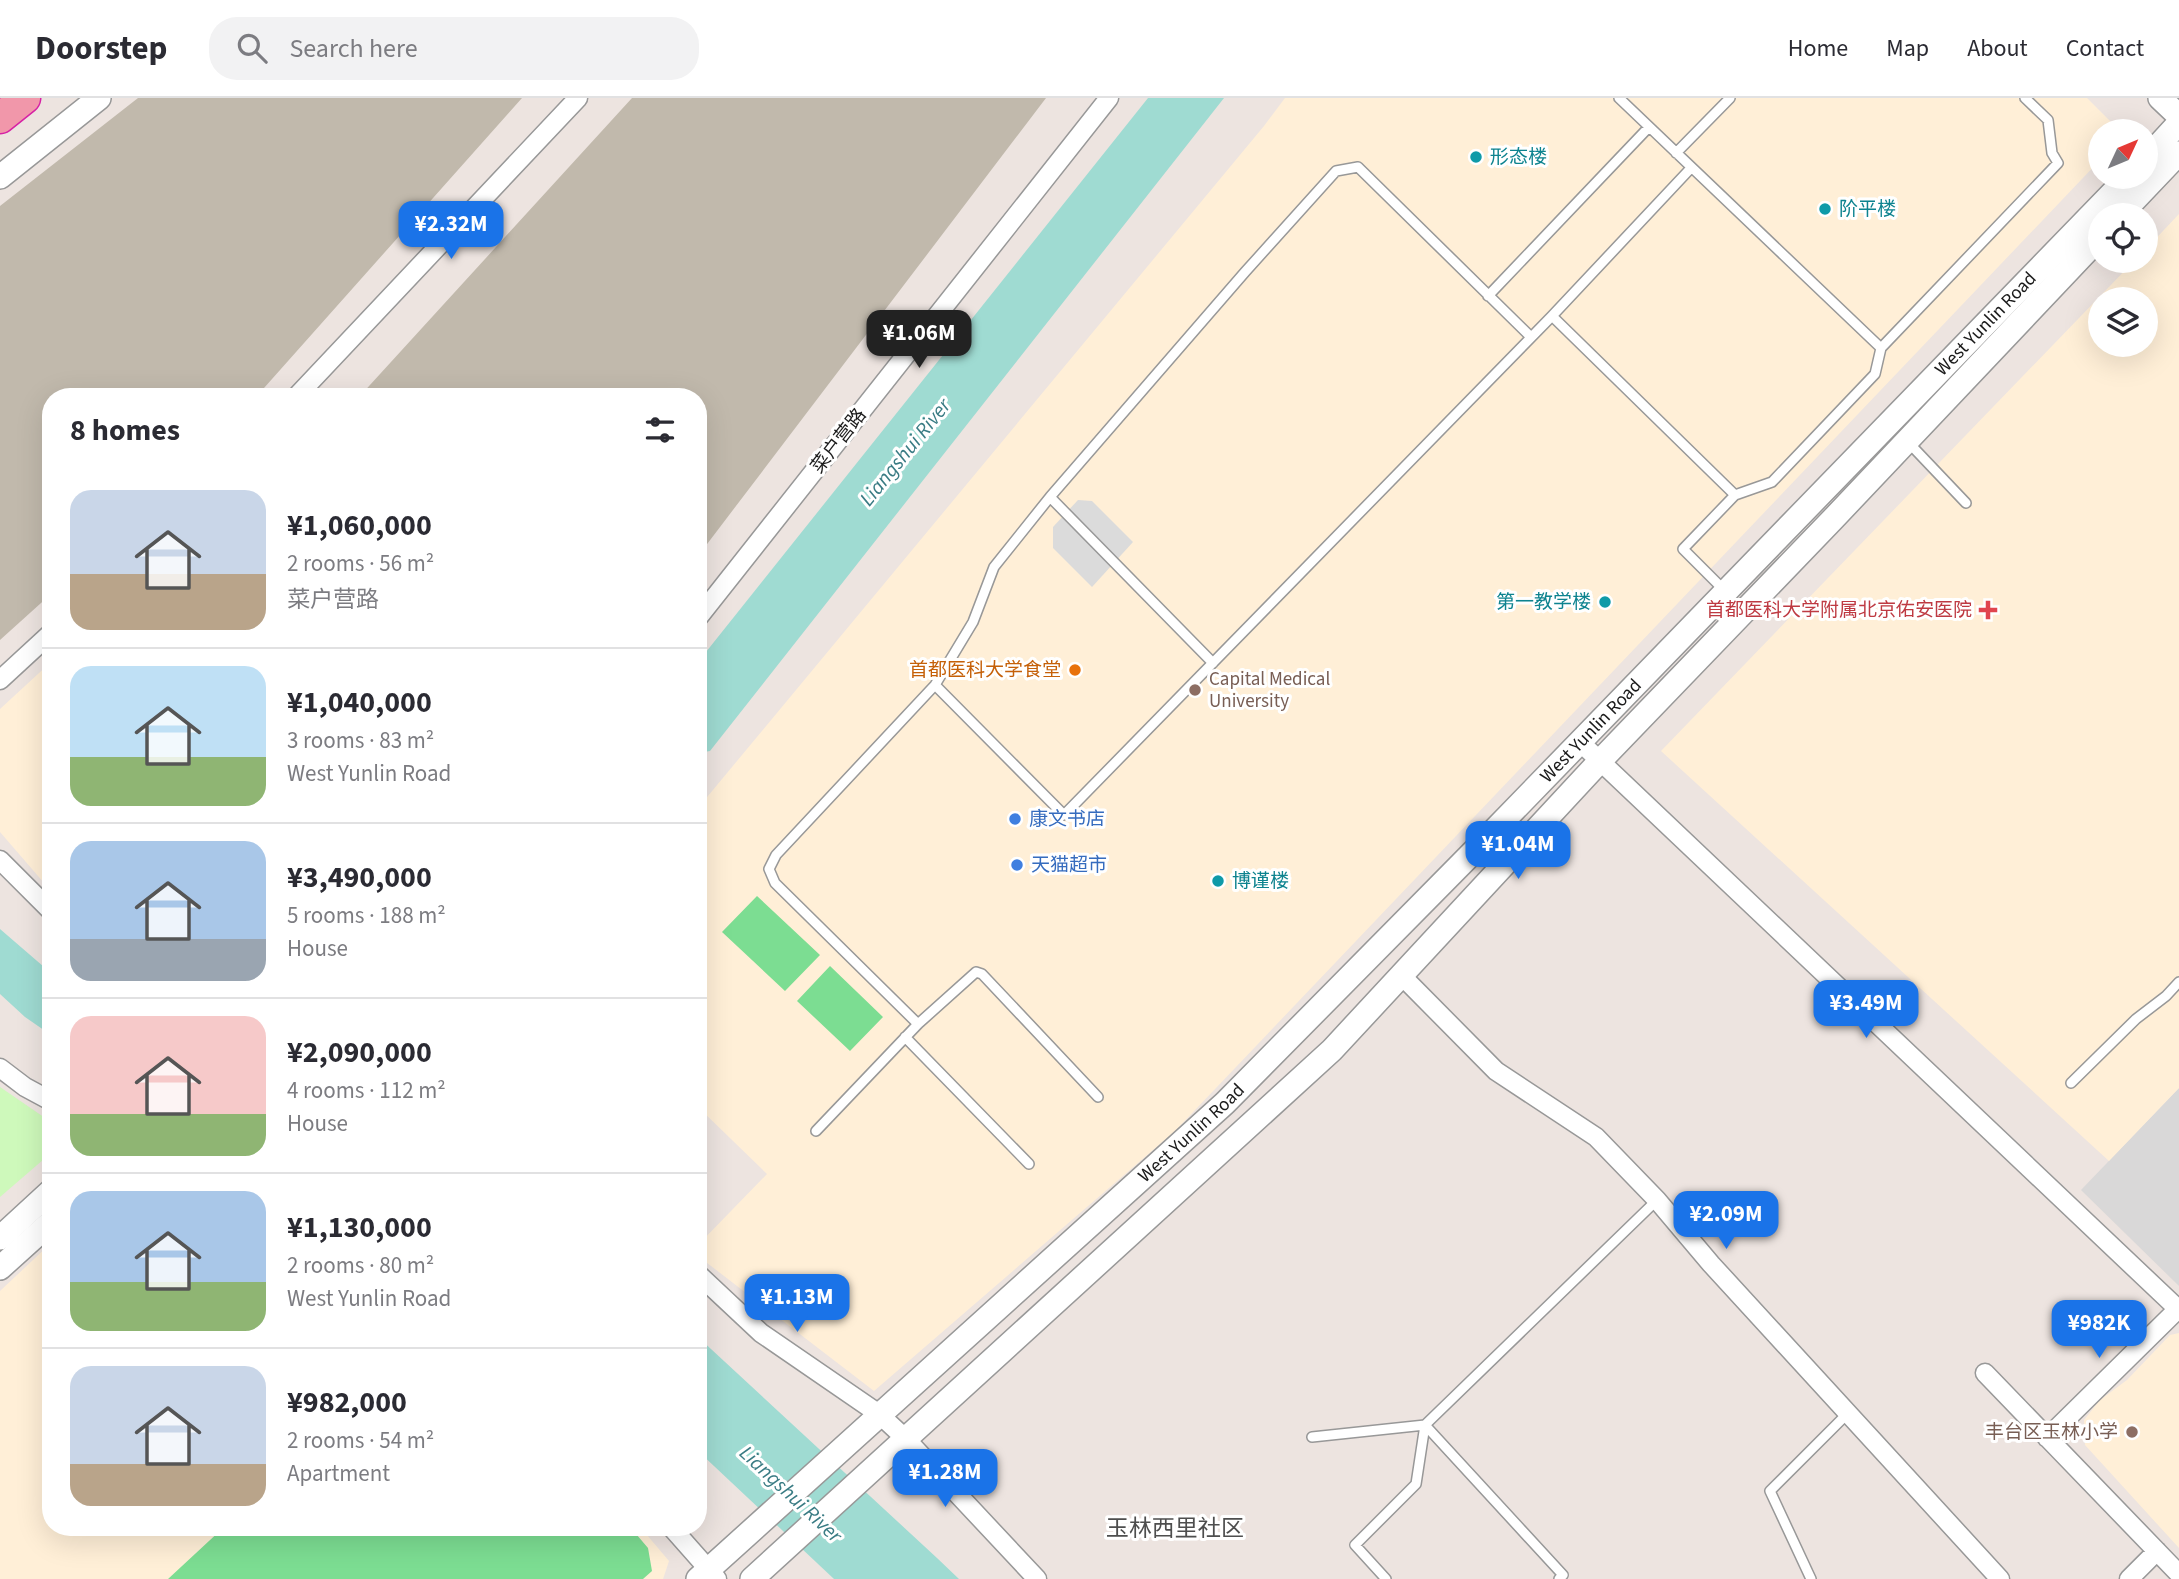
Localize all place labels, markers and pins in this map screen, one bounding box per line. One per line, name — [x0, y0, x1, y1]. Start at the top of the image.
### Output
place label: 形态楼 — [1490, 144, 1547, 171]
marker: 形态楼 — [1468, 149, 1484, 165]
place label: 阶平楼 — [1839, 196, 1896, 223]
marker: 阶平楼 — [1817, 201, 1833, 217]
pin: ¥2.32M — [394, 202, 508, 261]
pin: ¥1.06M — [862, 310, 976, 370]
place label: 第一教学楼 — [1496, 589, 1591, 616]
marker: 第一教学楼 — [1597, 594, 1613, 610]
place label: 首都医科大学附属北京佑安医院 — [1706, 597, 1972, 624]
marker: 首都医科大学附属北京佑安医院 — [1978, 600, 1998, 620]
place label: 首都医科大学食堂 — [909, 657, 1061, 684]
marker: 首都医科大学食堂 — [1067, 662, 1083, 678]
place label: Capital Medical University — [1209, 666, 1330, 715]
marker: Capital Medical University — [1187, 682, 1203, 698]
place label: 康文书店 — [1029, 806, 1105, 833]
marker: 康文书店 — [1007, 811, 1023, 827]
pin: ¥1.04M — [1461, 822, 1575, 881]
place label: 天猫超市 — [1031, 852, 1107, 879]
marker: 天猫超市 — [1009, 857, 1025, 873]
place label: 博谨楼 — [1232, 868, 1289, 895]
marker: 博谨楼 — [1210, 873, 1226, 889]
pin: ¥3.49M — [1809, 981, 1923, 1040]
pin: ¥2.09M — [1669, 1192, 1783, 1251]
pin: ¥1.13M — [740, 1274, 854, 1334]
pin: ¥982K — [2050, 1300, 2148, 1360]
place label: 丰台区玉林小学 — [1985, 1419, 2118, 1446]
marker: 丰台区玉林小学 — [2124, 1424, 2140, 1440]
pin: ¥1.28M — [888, 1450, 1002, 1509]

